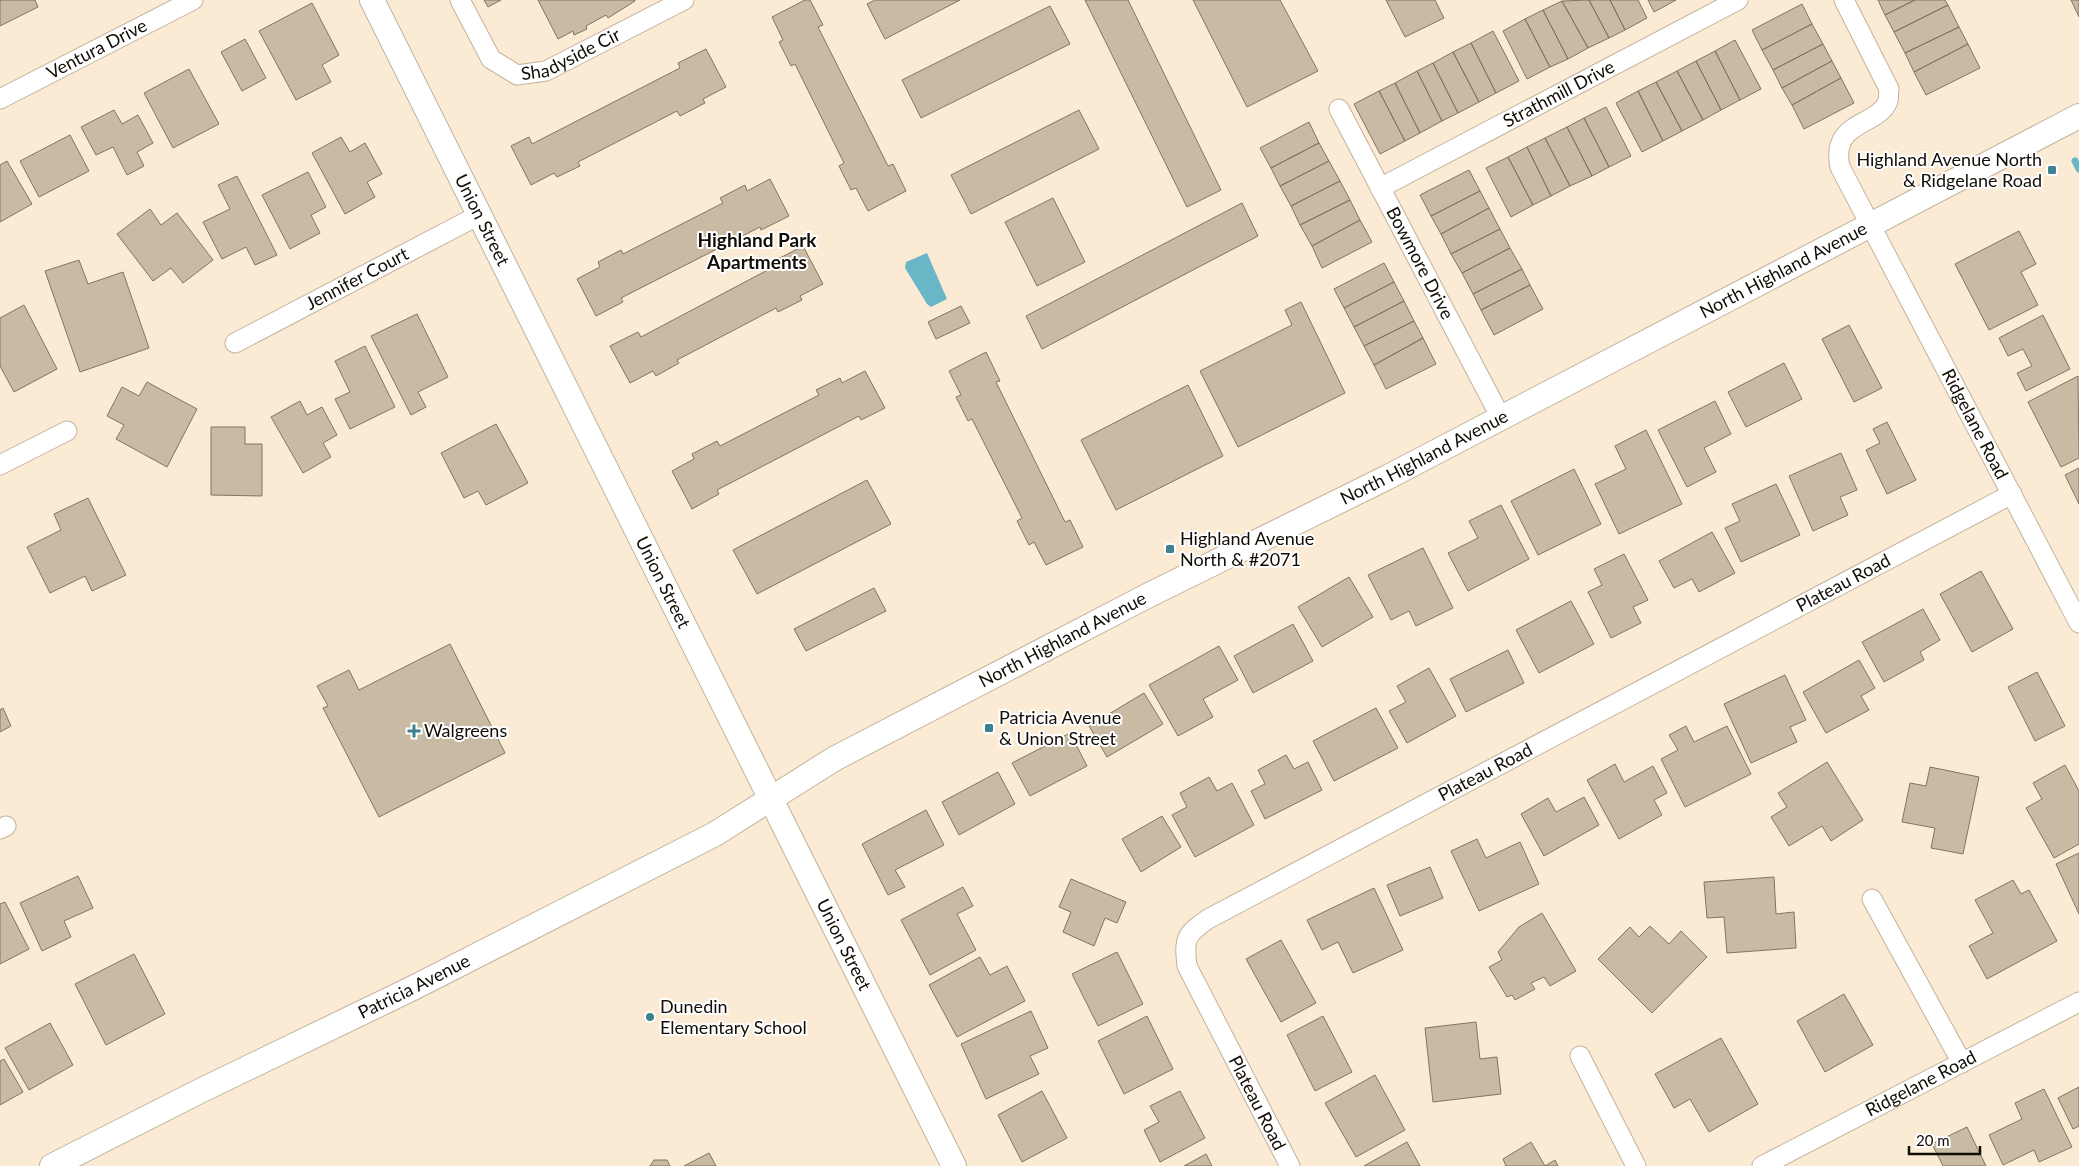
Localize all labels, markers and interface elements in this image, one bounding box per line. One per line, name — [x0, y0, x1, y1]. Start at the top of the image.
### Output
street label: Ventura Drive — [43, 14, 150, 83]
street label: Shadyside Cir — [520, 23, 624, 84]
street label: Strathmill Drive — [1499, 55, 1618, 131]
place label: Highland Avenue North & Ridgelane Road — [1856, 148, 2042, 191]
marker: Highland Avenue North & Ridgelane Road — [2046, 164, 2058, 176]
street label: Union Street — [451, 170, 515, 270]
street label: Bowmore Drive — [1382, 203, 1459, 323]
street label: North Highland Avenue — [1696, 217, 1870, 322]
district label: Highland Park Apartments — [698, 228, 817, 273]
street label: Jennifer Court — [302, 242, 412, 314]
street label: Ridgelane Road — [1938, 365, 2014, 483]
street label: North Highland Avenue — [1336, 404, 1511, 509]
place label: Highland Avenue North & #2071 — [1180, 527, 1314, 570]
street label: Union Street — [632, 533, 696, 632]
marker: Highland Avenue North & #2071 — [1164, 543, 1176, 555]
street label: Plateau Road — [1792, 548, 1894, 616]
street label: North Highland Avenue — [975, 586, 1150, 692]
place label: Patricia Avenue & Union Street — [999, 706, 1121, 749]
place label: Walgreens — [424, 719, 507, 741]
marker: Patricia Avenue & Union Street — [983, 722, 995, 734]
marker: Walgreens — [408, 725, 420, 737]
street label: Plateau Road — [1434, 738, 1536, 805]
street label: Union Street — [812, 895, 877, 994]
street label: Patricia Avenue — [354, 949, 473, 1023]
place label: Dunedin Elementary School — [660, 995, 807, 1038]
marker: Dunedin Elementary School — [644, 1011, 656, 1023]
street label: Ridgelane Road — [1861, 1045, 1980, 1121]
street label: Plateau Road — [1225, 1052, 1291, 1154]
scale bar — [1909, 1124, 1980, 1156]
text: 20 m — [1916, 1131, 1950, 1149]

